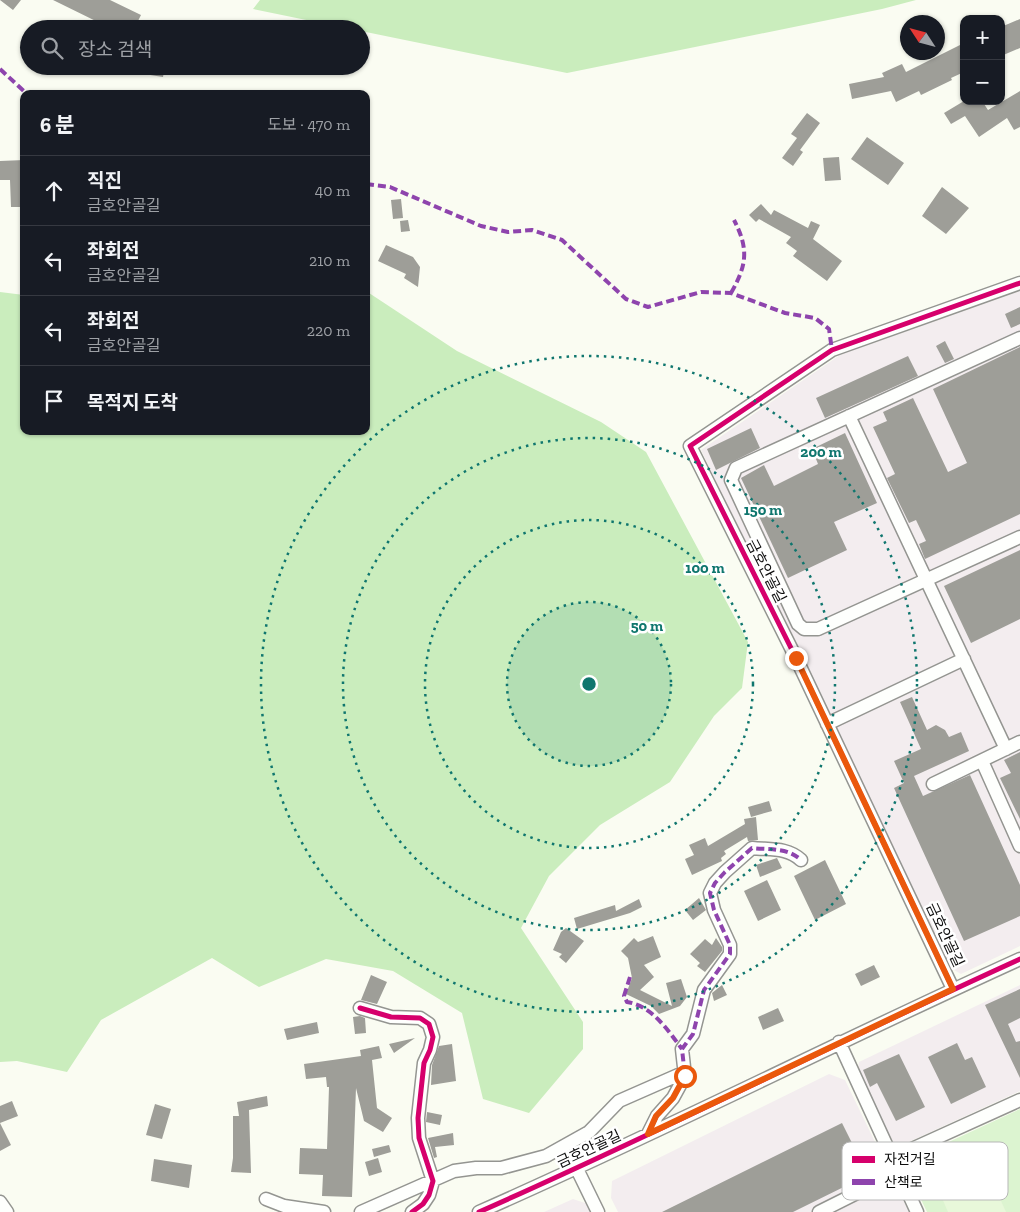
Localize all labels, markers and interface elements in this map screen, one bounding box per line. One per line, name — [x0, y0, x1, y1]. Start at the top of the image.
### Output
north arrow — [900, 15, 945, 60]
map controls — [960, 15, 1005, 105]
button: + — [960, 15, 1005, 60]
search box — [20, 20, 370, 75]
icon: search — [38, 34, 66, 62]
text: 장소 검색 — [78, 38, 152, 61]
button: − — [960, 60, 1005, 105]
text: 6 분 — [40, 112, 75, 137]
text: 도보 · 470 m — [267, 115, 350, 134]
text: 직진 — [87, 169, 122, 192]
icon: ahead — [40, 177, 68, 205]
text: 40 m — [315, 181, 350, 200]
text: 금호안골길 — [87, 196, 161, 215]
text: 좌회전 — [87, 239, 139, 262]
icon: left — [40, 247, 68, 275]
text: 210 m — [309, 251, 350, 270]
text: 금호안골길 — [87, 266, 161, 285]
text: 좌회전 — [87, 309, 139, 332]
icon: left — [40, 317, 68, 345]
text: 220 m — [307, 321, 350, 340]
text: 금호안골길 — [87, 336, 161, 355]
icon: arrive — [40, 387, 68, 415]
text: 목적지 도착 — [87, 391, 178, 414]
text: 200 m — [800, 443, 842, 461]
text: 150 m — [744, 501, 782, 519]
street label: 금호안골길 — [742, 536, 790, 606]
text: 100 m — [685, 559, 725, 577]
text: 50 m — [631, 617, 663, 635]
route end — [785, 647, 808, 670]
centre of rings — [580, 675, 598, 693]
street label: 금호안골길 — [922, 900, 968, 970]
route start — [674, 1065, 697, 1088]
street label: 금호안골길 — [554, 1126, 624, 1172]
legend — [842, 1142, 1008, 1200]
text: 자전거길 — [884, 1151, 936, 1168]
text: 산책로 — [884, 1174, 923, 1191]

